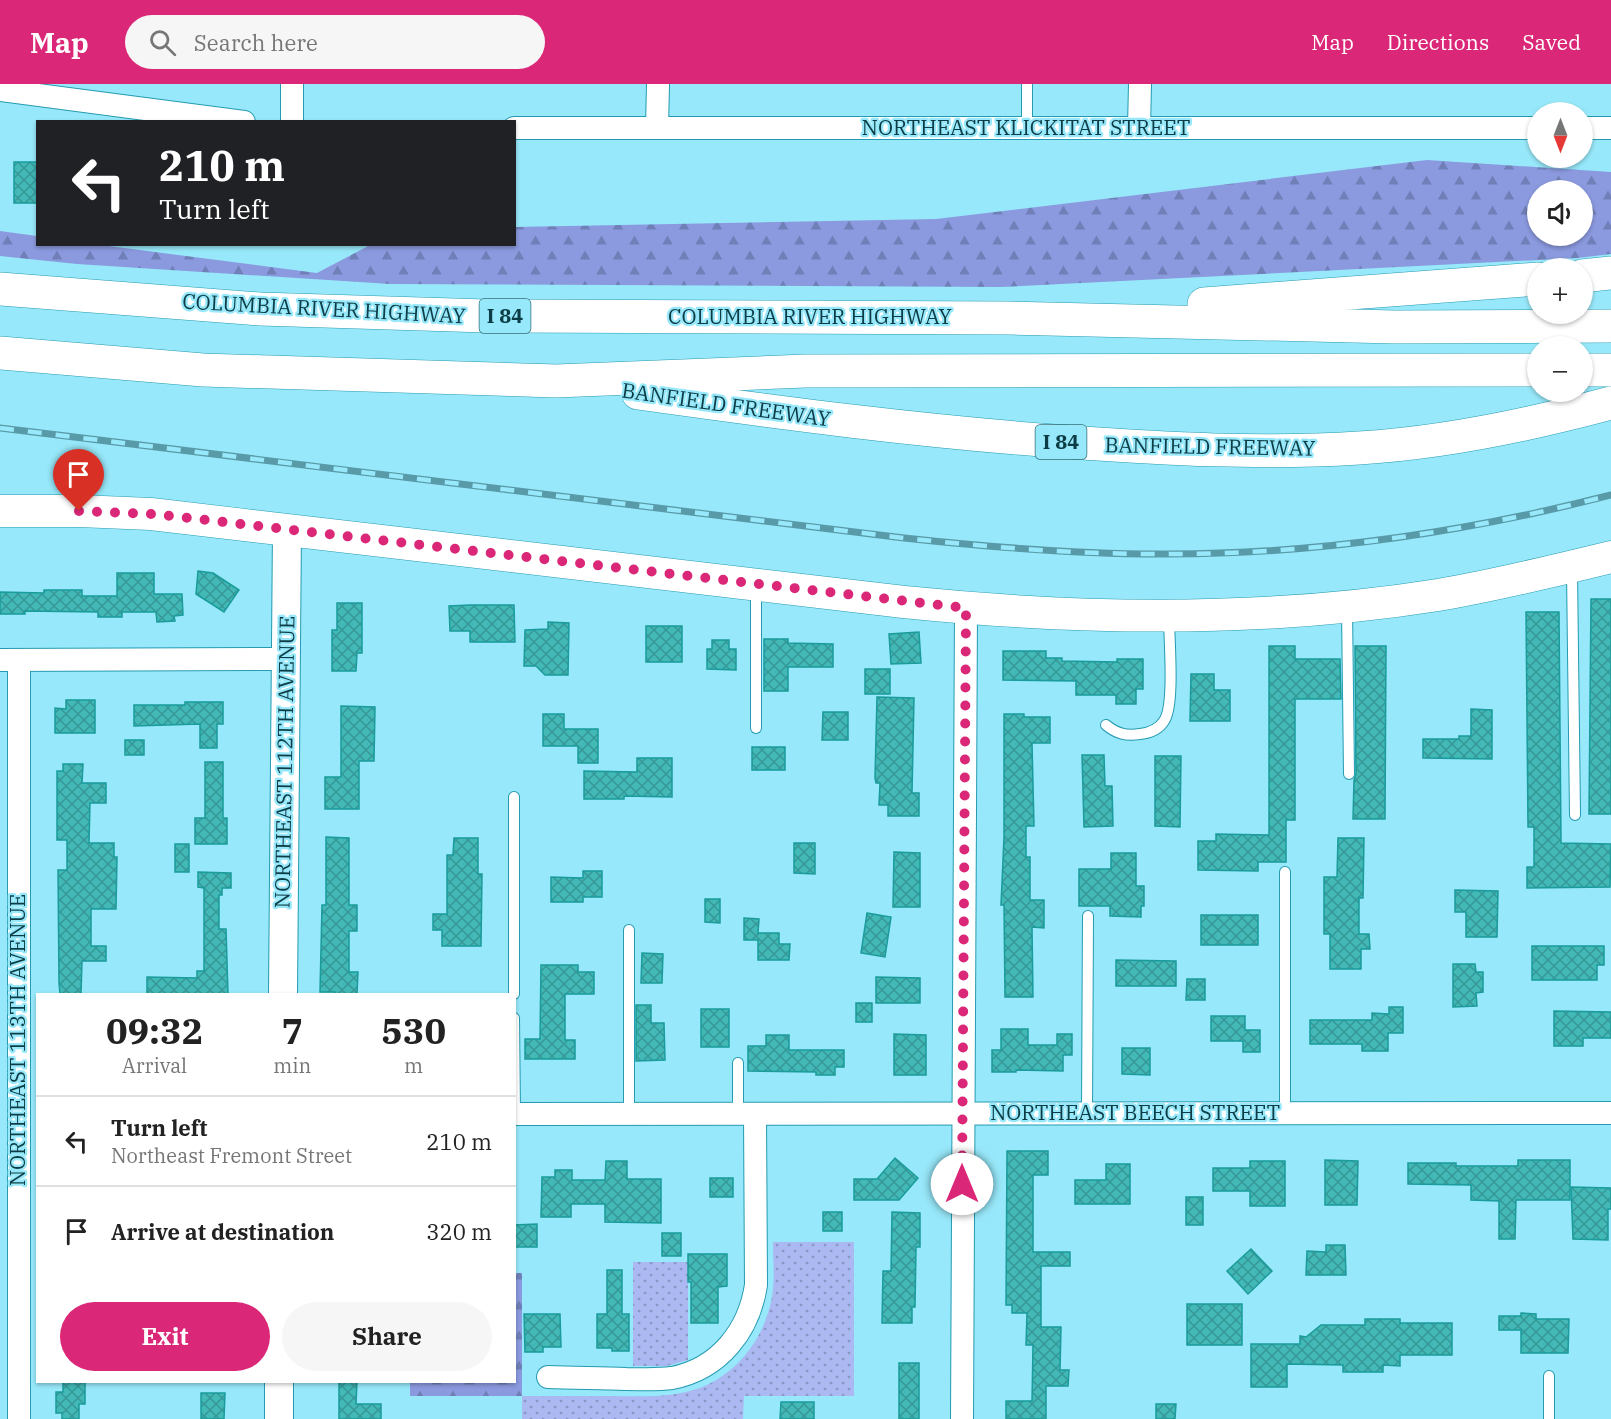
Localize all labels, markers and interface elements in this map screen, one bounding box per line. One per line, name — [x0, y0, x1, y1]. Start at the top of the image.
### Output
search box — [125, 15, 545, 69]
text: Map — [30, 24, 89, 61]
icon: search — [146, 26, 179, 59]
text: Search here — [194, 28, 318, 57]
text: Map — [1311, 28, 1354, 56]
text: Directions — [1387, 28, 1489, 56]
text: Saved — [1522, 28, 1581, 56]
north arrow — [1527, 102, 1593, 168]
map controls — [1527, 102, 1593, 402]
street label: NORTHEAST KLICKITAT STREET — [862, 113, 1190, 141]
text: 210 m — [159, 138, 285, 193]
icon: left — [60, 144, 138, 222]
button: sound — [1527, 180, 1593, 246]
text: Turn left — [159, 191, 270, 226]
button: + — [1527, 258, 1593, 324]
street label: COLUMBIA RIVER HIGHWAY — [182, 287, 467, 329]
road number: I 84 — [480, 299, 530, 333]
street label: COLUMBIA RIVER HIGHWAY — [668, 302, 952, 330]
button: − — [1527, 336, 1593, 402]
street label: BANFIELD FREEWAY — [620, 375, 832, 433]
road number: I 84 — [1036, 425, 1086, 459]
street label: BANFIELD FREEWAY — [1104, 430, 1316, 462]
pin — [53, 449, 104, 511]
icon: arrive — [62, 458, 95, 491]
street label: NORTHEAST 112TH AVENUE — [267, 615, 301, 909]
street label: NORTHEAST 113TH AVENUE — [3, 894, 31, 1186]
text: 09:32 — [106, 1007, 203, 1054]
text: 7 — [281, 1007, 303, 1054]
text: 530 — [381, 1007, 446, 1054]
text: Arrival — [122, 1052, 187, 1079]
text: min — [273, 1052, 311, 1079]
text: m — [404, 1052, 423, 1079]
street label: NORTHEAST BEECH STREET — [990, 1098, 1280, 1126]
text: Turn left — [111, 1113, 207, 1142]
icon: left — [60, 1125, 93, 1158]
text: 210 m — [426, 1127, 492, 1156]
text: Northeast Fremont Street — [111, 1142, 352, 1169]
position arrow — [930, 1152, 994, 1216]
icon: arrive — [60, 1215, 93, 1248]
text: Arrive at destination — [111, 1217, 334, 1246]
text: 320 m — [426, 1217, 492, 1246]
button: Exit — [60, 1302, 270, 1371]
button: Share — [282, 1302, 492, 1371]

